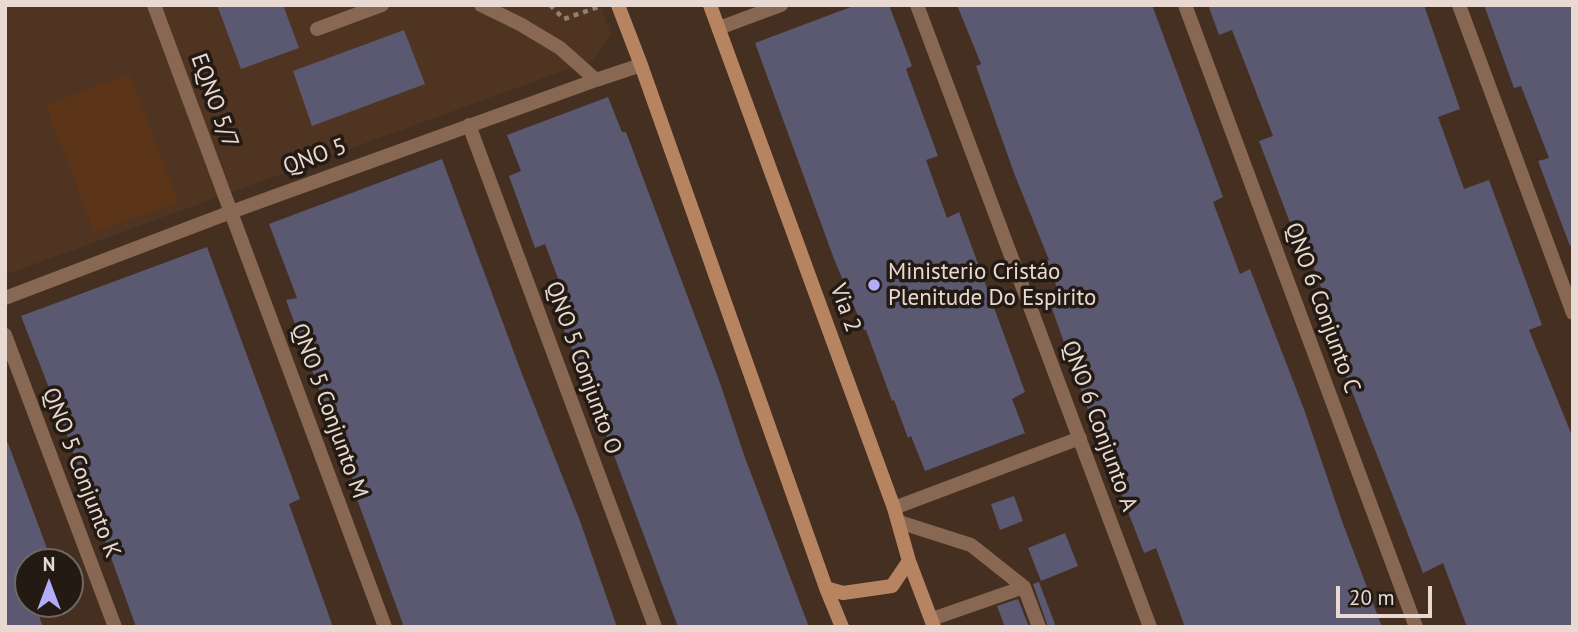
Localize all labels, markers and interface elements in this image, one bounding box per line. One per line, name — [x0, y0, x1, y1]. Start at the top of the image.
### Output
street label: EQNO 5/7 — [184, 50, 244, 152]
street label: QNO 5 — [279, 133, 351, 181]
street label: QNO 6 Conjunto C — [1278, 219, 1366, 397]
place label: Ministerio Cristáo Plenitude Do Espirito — [888, 258, 1096, 312]
marker: Ministerio Cristáo Plenitude Do Espirito — [866, 277, 882, 293]
street label: QNO 5 Conjunto O — [539, 278, 627, 458]
street label: Via 2 — [824, 280, 866, 336]
street label: QNO 5 Conjunto M — [285, 320, 373, 502]
street label: QNO 6 Conjunto A — [1055, 337, 1143, 515]
street label: QNO 5 Conjunto K — [36, 384, 126, 562]
north arrow — [14, 548, 84, 618]
text: N — [43, 552, 55, 576]
scale bar — [1340, 572, 1436, 616]
text: 20 m — [1349, 584, 1395, 611]

